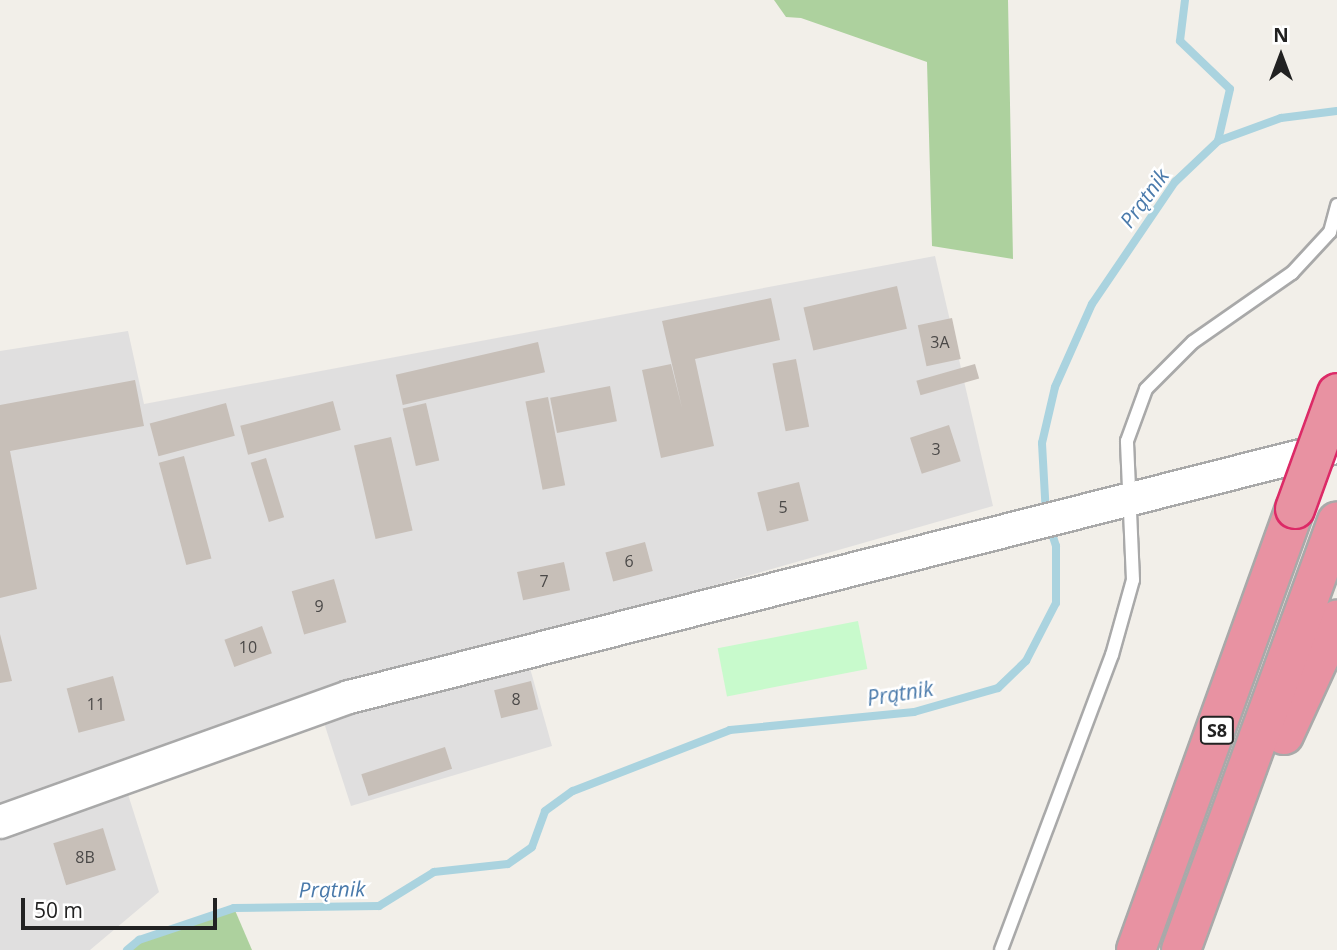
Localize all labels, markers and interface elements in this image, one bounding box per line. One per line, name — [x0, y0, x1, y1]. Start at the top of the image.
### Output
north arrow — [1246, 21, 1316, 91]
text: N — [1273, 22, 1289, 48]
water label: Prątnik — [1114, 164, 1174, 232]
house number: 3A — [930, 332, 950, 352]
house number: 3 — [931, 439, 941, 459]
house number: 5 — [778, 497, 788, 517]
house number: 6 — [624, 551, 634, 571]
house number: 7 — [539, 571, 549, 591]
house number: 9 — [314, 596, 324, 616]
house number: 10 — [239, 637, 257, 657]
water label: Prątnik — [865, 675, 935, 711]
house number: 8 — [511, 689, 521, 709]
house number: 11 — [87, 694, 105, 714]
road number: S8 — [1200, 716, 1234, 744]
house number: 8B — [75, 847, 95, 867]
water label: Prątnik — [298, 876, 366, 902]
scale bar — [24, 884, 220, 928]
text: 50 m — [34, 896, 83, 924]

